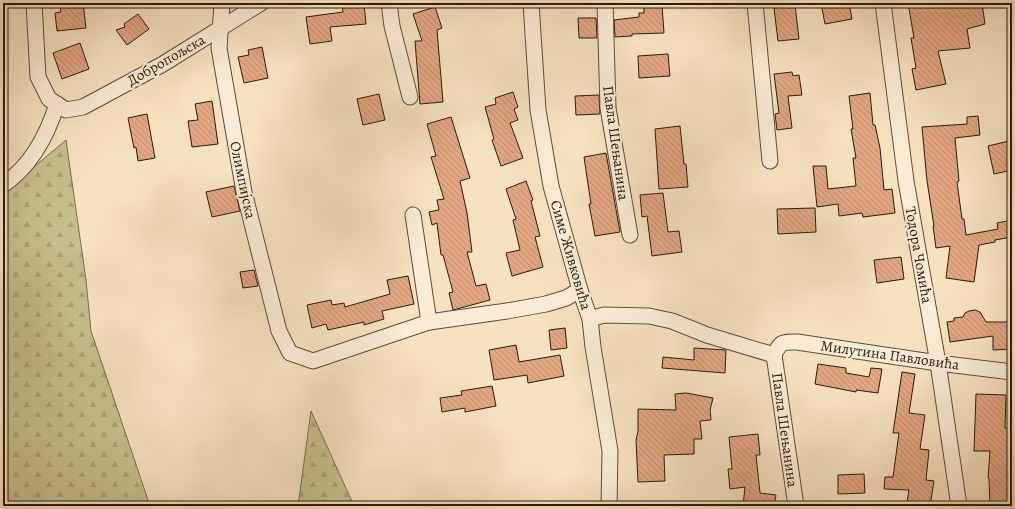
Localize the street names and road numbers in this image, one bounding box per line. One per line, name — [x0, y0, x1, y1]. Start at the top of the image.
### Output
street label: Добропољска — [123, 29, 209, 90]
street label: Павла Шењанина — [598, 85, 634, 202]
street label: Олимпијска — [225, 139, 261, 221]
street label: Симе Живковића — [546, 198, 596, 312]
street label: Тодора Чомића — [901, 205, 937, 305]
street label: Милутина Павловића — [819, 335, 961, 375]
street label: Павла Шењанина — [767, 372, 803, 489]

